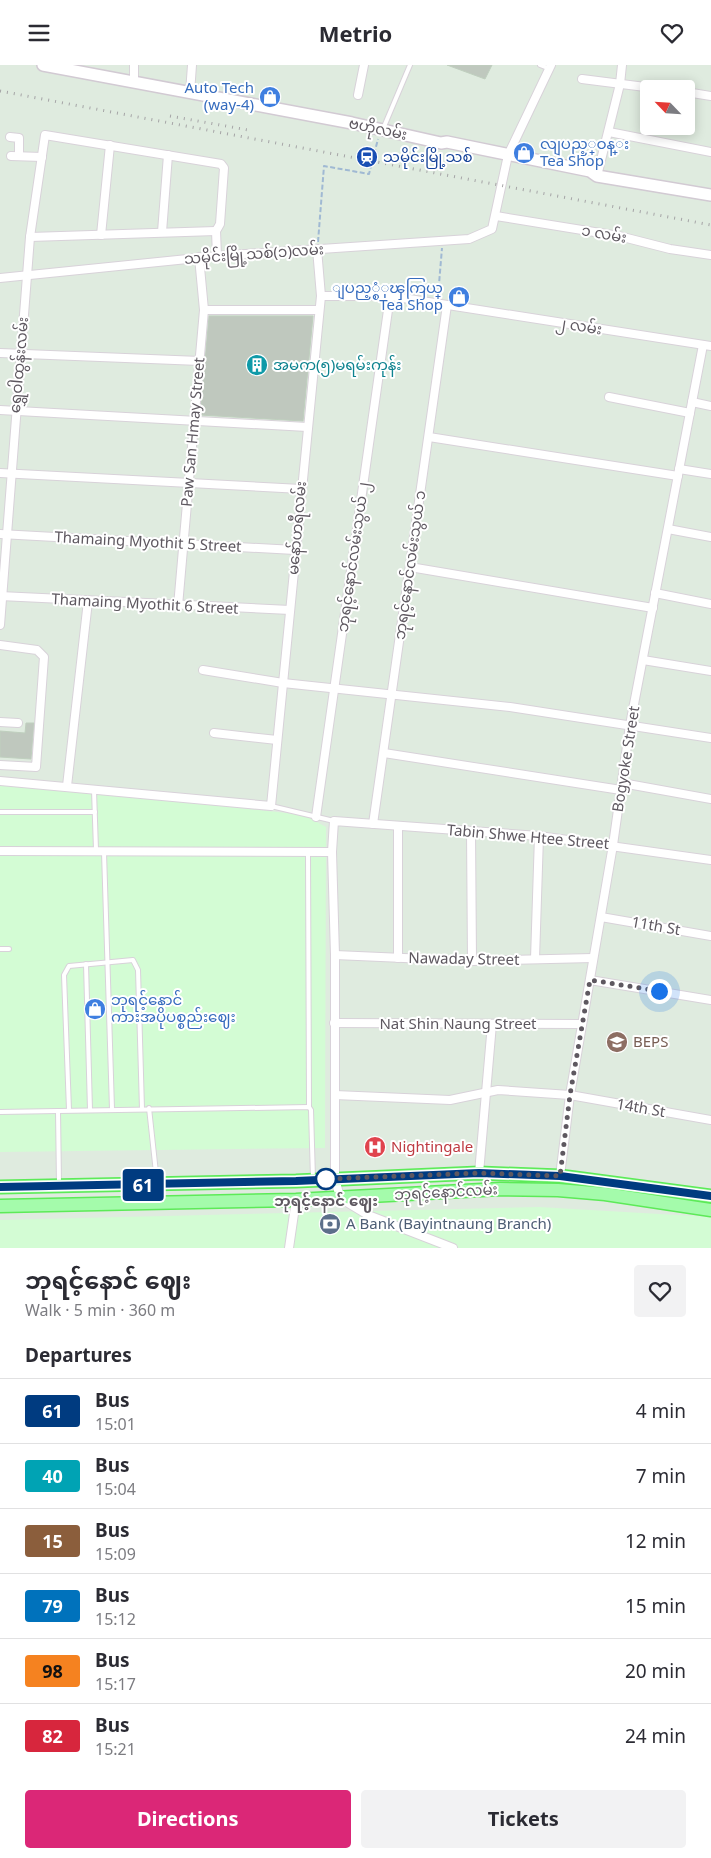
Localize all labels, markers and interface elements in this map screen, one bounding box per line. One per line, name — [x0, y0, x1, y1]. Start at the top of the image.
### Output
text: Metrio — [319, 18, 392, 48]
icon: menu — [25, 19, 53, 47]
icon: heart — [658, 19, 686, 47]
place label: Auto Tech (way-4) — [185, 77, 254, 114]
north arrow — [640, 80, 695, 135]
map controls — [640, 80, 695, 135]
shop icon: Auto Tech (way-4) — [258, 85, 282, 109]
street label: ဗဟိုလမ်း — [347, 112, 409, 147]
place label: လျပည့္ဝန္း Tea Shop — [540, 133, 629, 170]
shop icon: လျပည့္ဝန္း Tea Shop — [512, 141, 536, 165]
station icon: သမိုင်းမြို့သစ် — [355, 145, 379, 169]
place label: သမိုင်းမြို့သစ် — [383, 146, 473, 169]
street label: ၁ လမ်း — [580, 219, 628, 247]
street label: သမိုင်းမြို့သစ်(၁)လမ်း — [183, 238, 325, 271]
place label: ျပည့္စံုၾကြယ္ Tea Shop — [332, 277, 443, 314]
shop icon: ျပည့္စံုၾကြယ္ Tea Shop — [447, 285, 471, 309]
street label: ၂ လမ်း — [554, 312, 604, 341]
street label: ရွှေဝါထွန်းလမ်း — [4, 316, 35, 414]
building icon: အမက(၅)မရမ်းကုန်း — [245, 353, 269, 377]
place label: အမက(၅)မရမ်းကုန်း — [273, 354, 402, 377]
street label: Paw San Hmay Street — [176, 356, 209, 507]
street label: မနော်ဟရီလမ်း — [282, 480, 313, 576]
street label: ဘုရင့်နောင်လမ်းသွယ် ၂ — [332, 481, 375, 634]
street label: ဘုရင့်နောင်လမ်းသွယ် ၁ — [389, 489, 432, 641]
street label: Thamaing Myothit 5 Street — [54, 526, 243, 556]
street label: Thamaing Myothit 6 Street — [51, 588, 240, 618]
street label: Bogyoke Street — [607, 704, 643, 813]
street label: Tabin Shwe Htee Street — [446, 819, 611, 853]
street label: 11th St — [630, 911, 683, 939]
street label: Nawaday Street — [408, 947, 520, 969]
your location — [647, 979, 672, 1004]
place label: ဘုရင့်နောင် ကားအပိုပစ္စည်းဈေး — [111, 989, 236, 1029]
shop icon: ဘုရင့်နောင် ကားအပိုပစ္စည်းဈေး — [83, 997, 107, 1021]
street label: Nat Shin Naung Street — [379, 1013, 537, 1033]
school or university icon: BEPS — [605, 1030, 629, 1054]
place label: BEPS — [633, 1031, 668, 1051]
street label: 14th St — [615, 1093, 668, 1121]
hospital icon: Nightingale — [363, 1135, 387, 1159]
place label: Nightingale — [391, 1136, 473, 1156]
marker: ဘုရင့်နောင် ဈေး — [315, 1168, 337, 1190]
line badge: 61 — [120, 1169, 166, 1201]
text: 61 — [133, 1173, 153, 1197]
street label: ဘုရင့်နောင်လမ်း — [394, 1178, 498, 1207]
place label: ဘုရင့်နောင် ဈေး — [274, 1190, 378, 1213]
bank icon: A Bank (Bayintnaung Branch) — [318, 1212, 342, 1236]
place label: A Bank (Bayintnaung Branch) — [346, 1213, 551, 1233]
text: ဘုရင့်နောင် ဈေး — [25, 1263, 191, 1296]
button: heart — [634, 1265, 686, 1317]
text: Walk · 5 min · 360 m — [25, 1299, 175, 1321]
text: Departures — [25, 1342, 132, 1368]
text: Bus — [95, 1387, 130, 1413]
text: 4 min — [636, 1398, 686, 1424]
text: 61 — [42, 1399, 63, 1423]
text: 15:01 — [95, 1413, 136, 1435]
text: Bus — [95, 1452, 130, 1478]
text: 7 min — [636, 1463, 686, 1489]
text: 40 — [42, 1464, 63, 1488]
text: 15:04 — [95, 1478, 136, 1500]
text: Bus — [95, 1517, 130, 1543]
text: 12 min — [625, 1528, 686, 1554]
text: 15 — [42, 1529, 63, 1553]
text: 15:09 — [95, 1543, 136, 1565]
text: Bus — [95, 1582, 130, 1608]
text: 15 min — [625, 1593, 686, 1619]
text: 79 — [42, 1594, 63, 1618]
text: 15:12 — [95, 1608, 136, 1630]
text: Bus — [95, 1647, 130, 1673]
text: 20 min — [625, 1658, 686, 1684]
text: 98 — [42, 1659, 63, 1683]
text: 15:17 — [95, 1673, 136, 1695]
text: Bus — [95, 1712, 130, 1738]
text: 24 min — [625, 1723, 686, 1749]
text: 82 — [42, 1724, 63, 1748]
text: 15:21 — [95, 1738, 136, 1760]
button: Directions — [25, 1790, 351, 1848]
button: Tickets — [361, 1790, 686, 1848]

